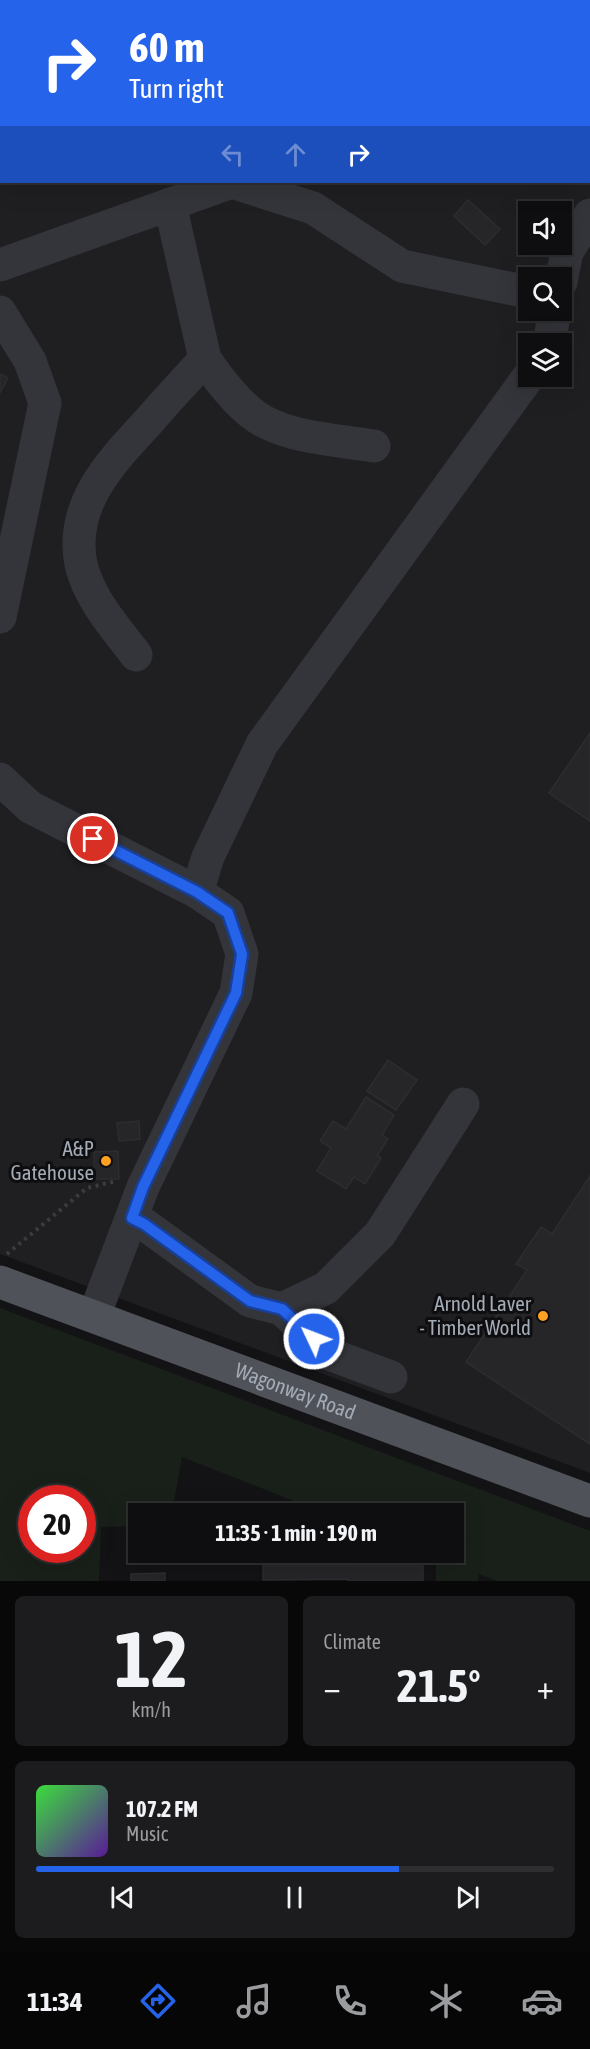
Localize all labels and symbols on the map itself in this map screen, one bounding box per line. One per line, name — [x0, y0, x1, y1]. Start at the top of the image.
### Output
pin — [67, 813, 118, 864]
place label: A&P Gatehouse — [11, 1136, 94, 1184]
marker: A&P Gatehouse — [99, 1154, 113, 1168]
place label: Arnold Laver - Timber World — [420, 1291, 532, 1339]
position arrow — [282, 1307, 346, 1371]
marker: Arnold Laver - Timber World — [536, 1309, 550, 1323]
street label: Wagonway Road — [232, 1357, 359, 1424]
speed limit sign: 20 — [18, 1485, 96, 1563]

